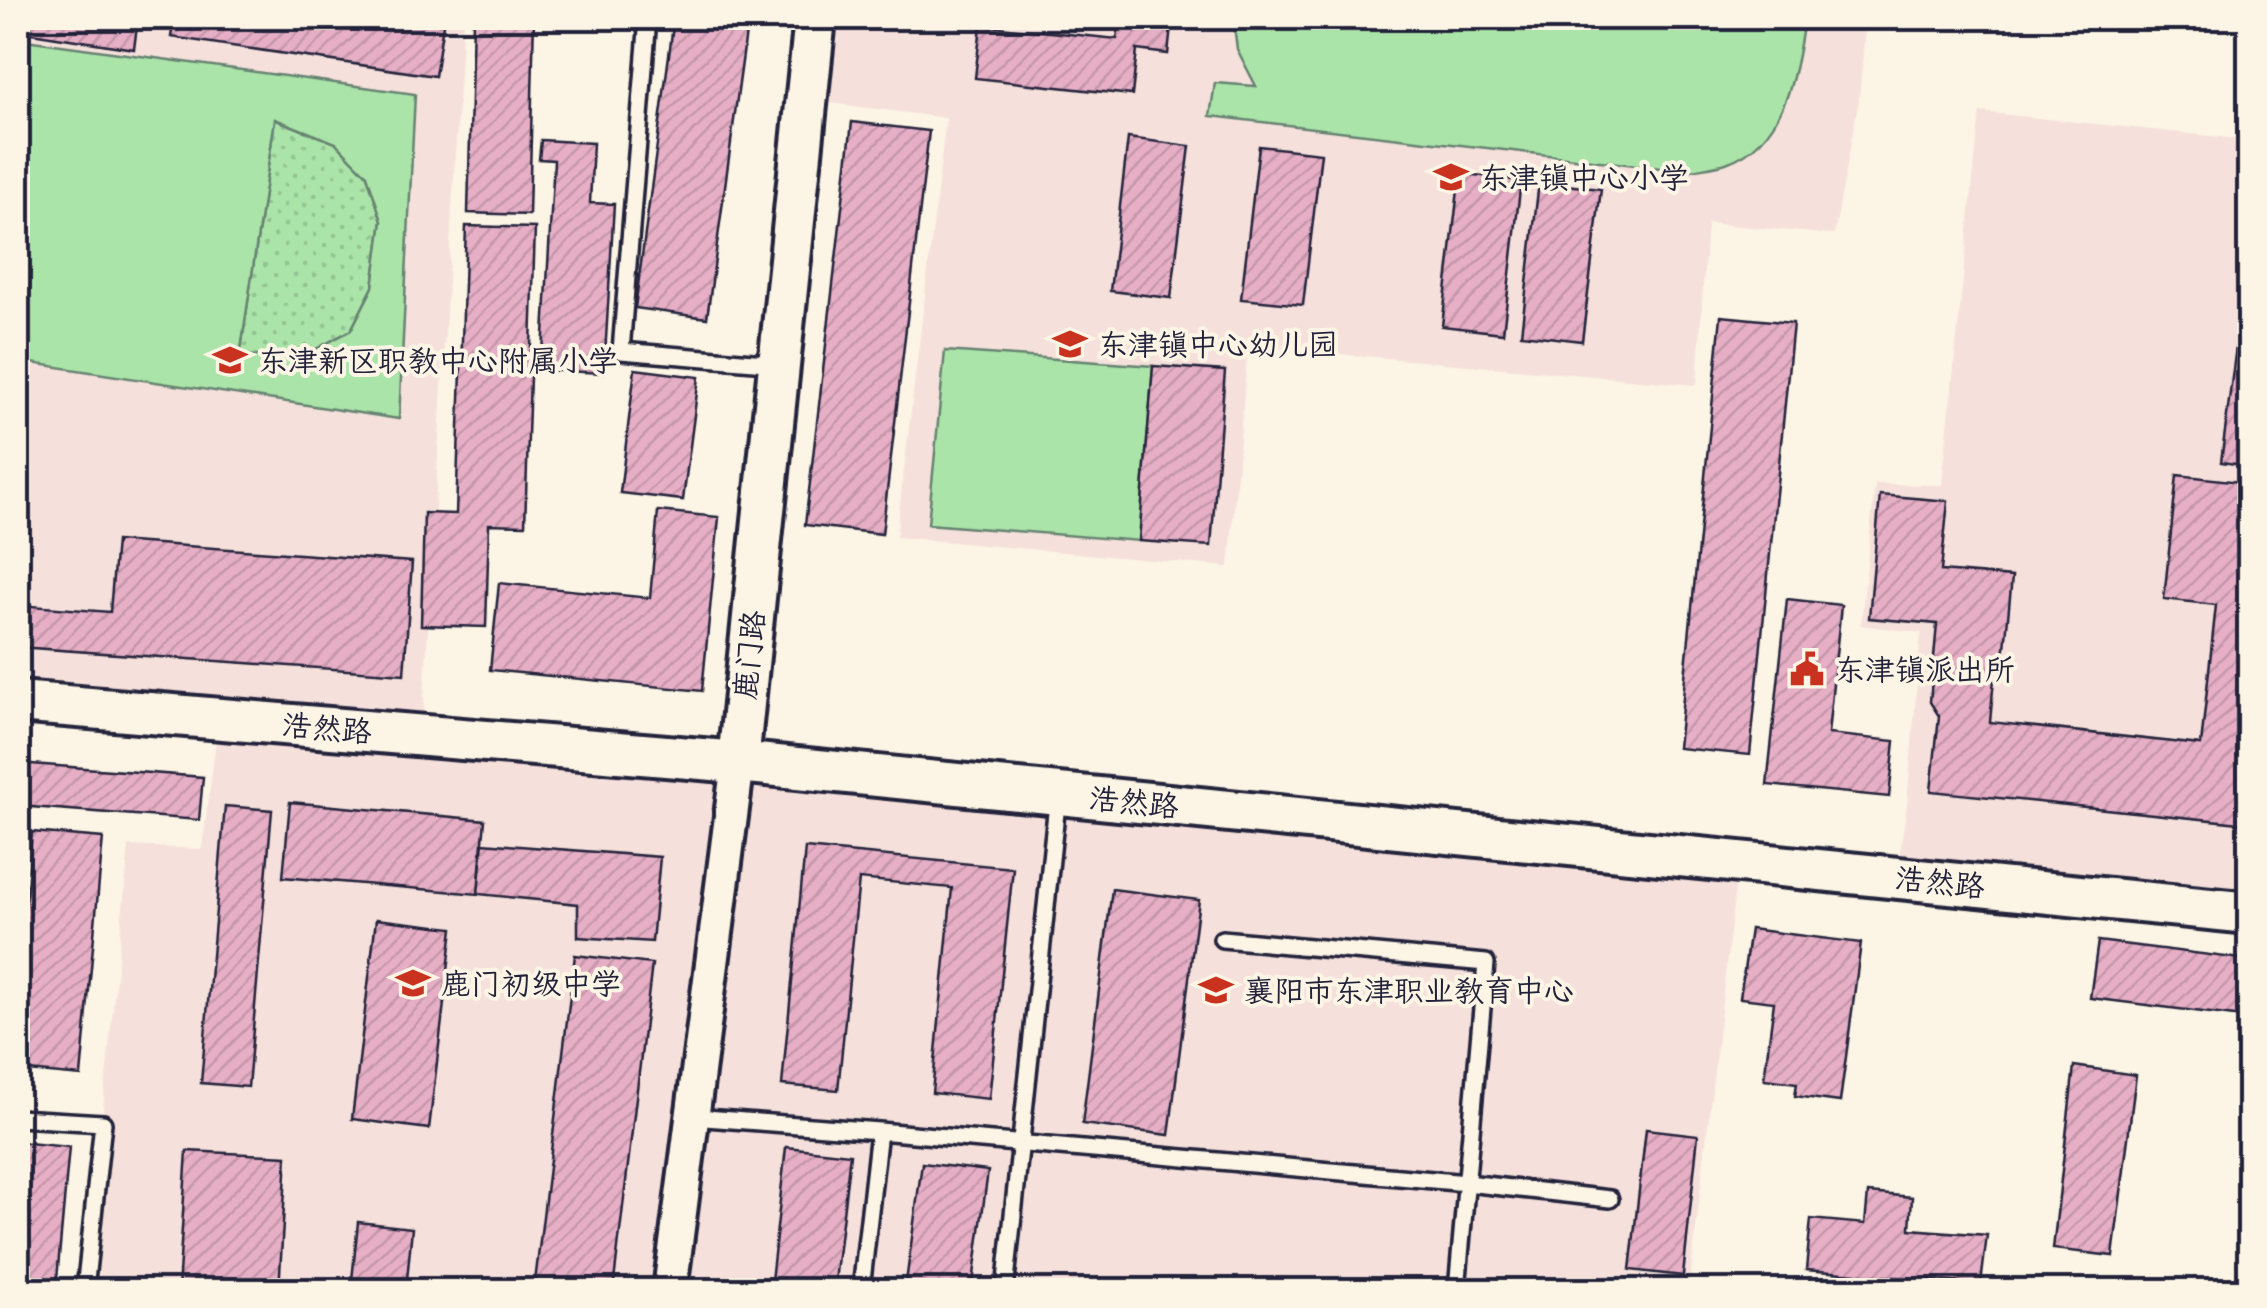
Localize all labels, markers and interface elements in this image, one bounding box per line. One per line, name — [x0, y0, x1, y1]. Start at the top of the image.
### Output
place label: 东津镇中心小学 — [1479, 157, 1689, 198]
school or university icon: 东津镇中心小学 — [1432, 158, 1470, 196]
place label: 东津镇中心幼儿园 — [1098, 324, 1338, 365]
school or university icon: 东津镇中心幼儿园 — [1051, 325, 1089, 363]
place label: 东津新区职教中心附属小学 — [258, 340, 618, 381]
school or university icon: 东津新区职教中心附属小学 — [211, 341, 249, 379]
street label: 鹿门路 — [724, 608, 774, 702]
place label: 东津镇派出所 — [1835, 649, 2015, 690]
public building icon: 东津镇派出所 — [1788, 650, 1826, 688]
street label: 浩然路 — [280, 704, 374, 752]
street label: 浩然路 — [1087, 777, 1181, 827]
street label: 浩然路 — [1893, 857, 1987, 907]
place label: 鹿门初级中学 — [441, 963, 621, 1004]
school or university icon: 鹿门初级中学 — [394, 964, 432, 1002]
place label: 襄阳市东津职业教育中心 — [1244, 970, 1574, 1011]
school or university icon: 襄阳市东津职业教育中心 — [1197, 971, 1235, 1009]

